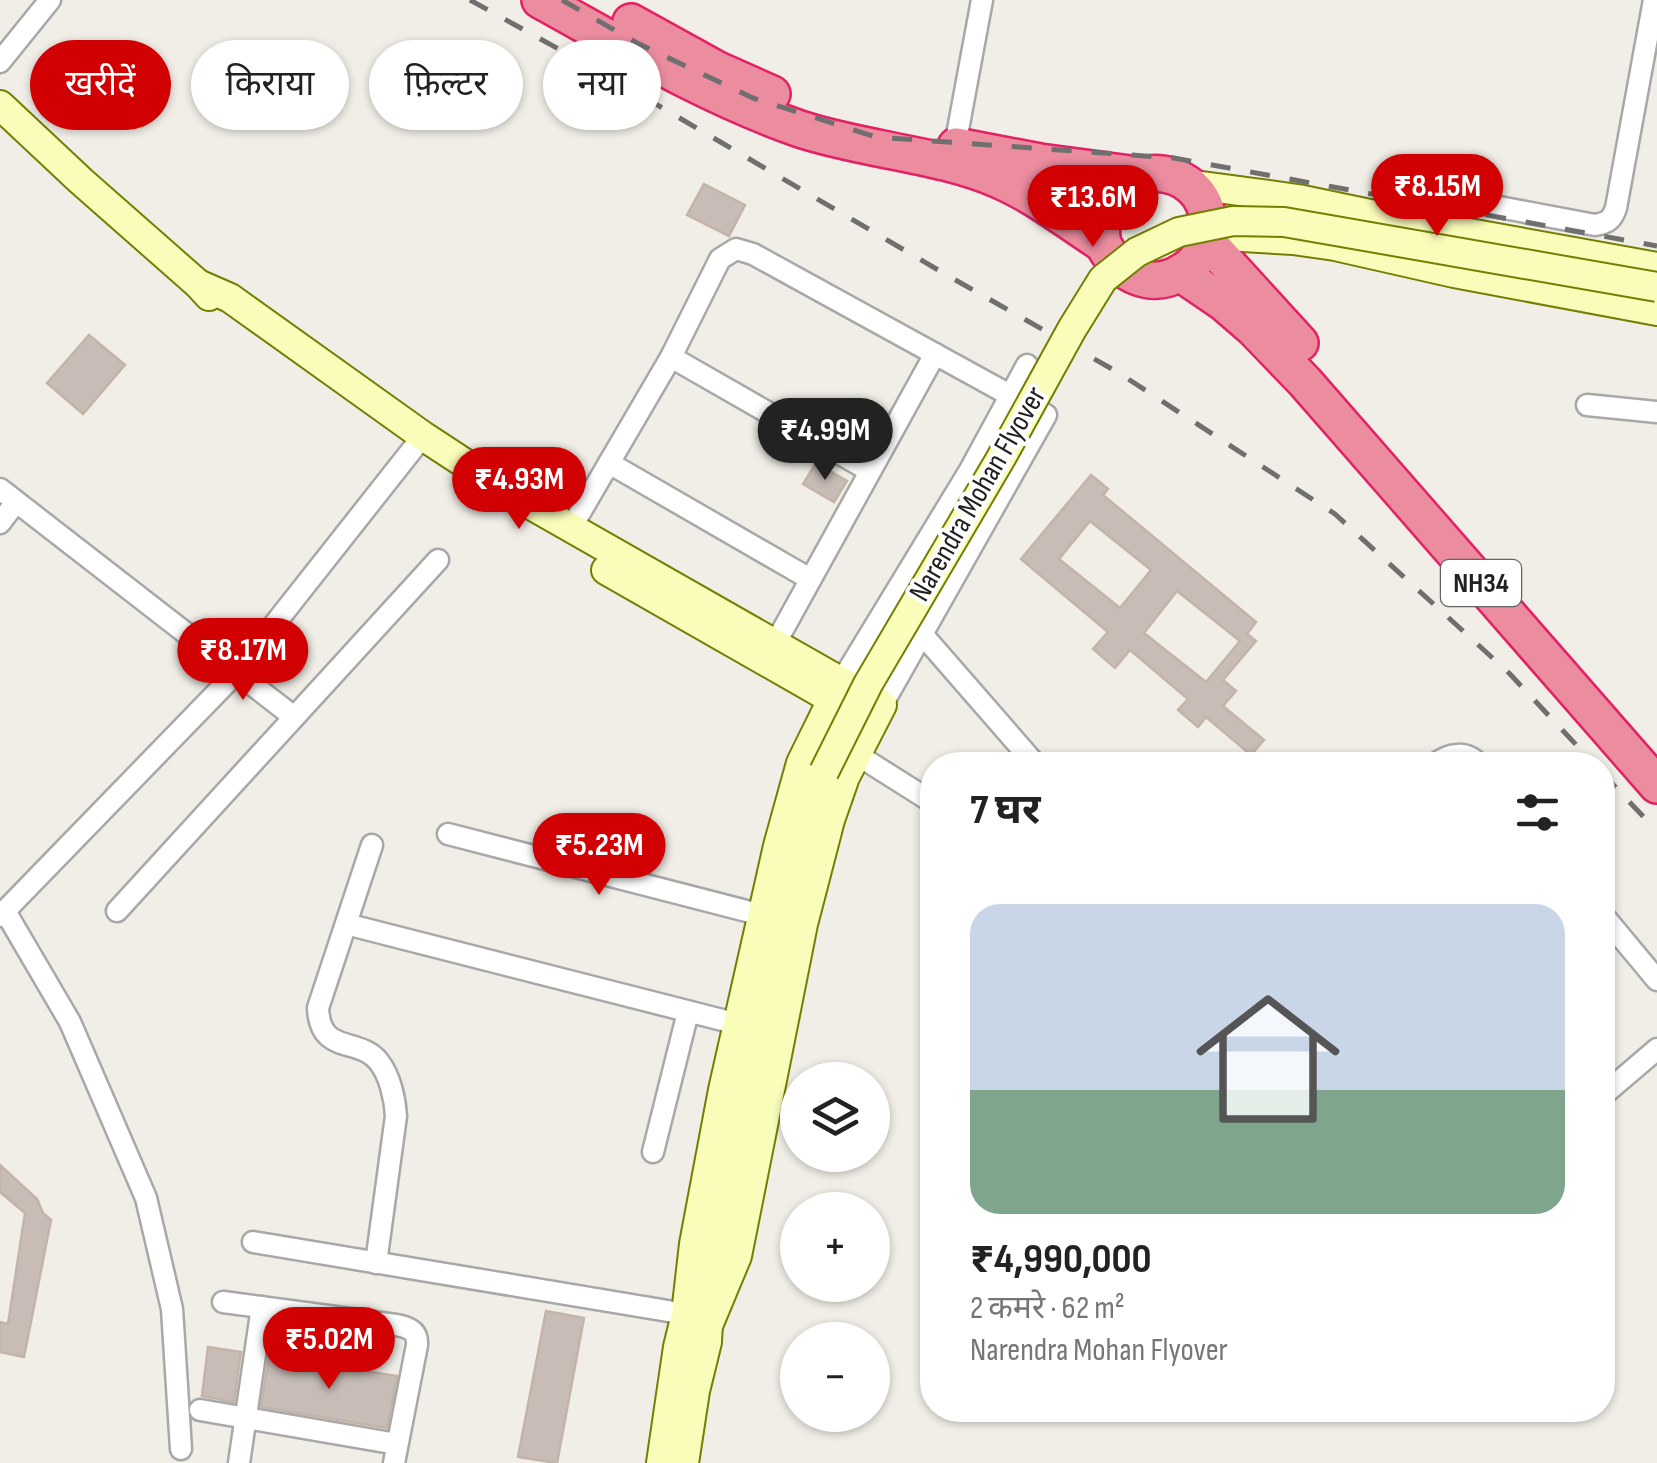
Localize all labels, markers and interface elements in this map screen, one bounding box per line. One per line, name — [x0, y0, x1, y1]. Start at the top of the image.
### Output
chip: खरीदें — [30, 40, 171, 130]
chip: किराया — [191, 40, 349, 130]
chip: फ़िल्टर — [369, 40, 523, 130]
chip: नया — [543, 40, 661, 130]
pin: ₹8.15M — [1356, 154, 1518, 239]
pin: ₹13.6M — [1012, 165, 1174, 250]
text: ₹8.15M — [1393, 167, 1481, 206]
text: ₹13.6M — [1049, 178, 1137, 217]
street label: Narendra Mohan Flyover — [902, 380, 1054, 608]
pin: ₹4.99M — [744, 398, 906, 483]
text: ₹4.99M — [780, 411, 870, 450]
pin: ₹4.93M — [438, 447, 600, 532]
text: ₹4.93M — [474, 460, 564, 499]
road number: NH34 — [1441, 560, 1521, 606]
pin: ₹8.17M — [162, 618, 324, 703]
text: ₹8.17M — [199, 631, 287, 670]
text: 7 घर — [970, 785, 1041, 836]
icon: filters — [1510, 785, 1565, 840]
pin: ₹5.23M — [518, 813, 680, 898]
text: ₹5.23M — [555, 826, 643, 865]
icon: home — [1178, 969, 1358, 1149]
map controls — [780, 1062, 890, 1432]
button: layers — [780, 1062, 890, 1172]
button: + — [780, 1192, 890, 1302]
text: ₹4,990,000 — [970, 1234, 1152, 1285]
text: 2 कमरे · 62 m² — [970, 1289, 1125, 1328]
pin: ₹5.02M — [248, 1307, 410, 1392]
text: ₹5.02M — [285, 1320, 373, 1359]
button: − — [780, 1322, 890, 1432]
text: Narendra Mohan Flyover — [970, 1331, 1228, 1370]

